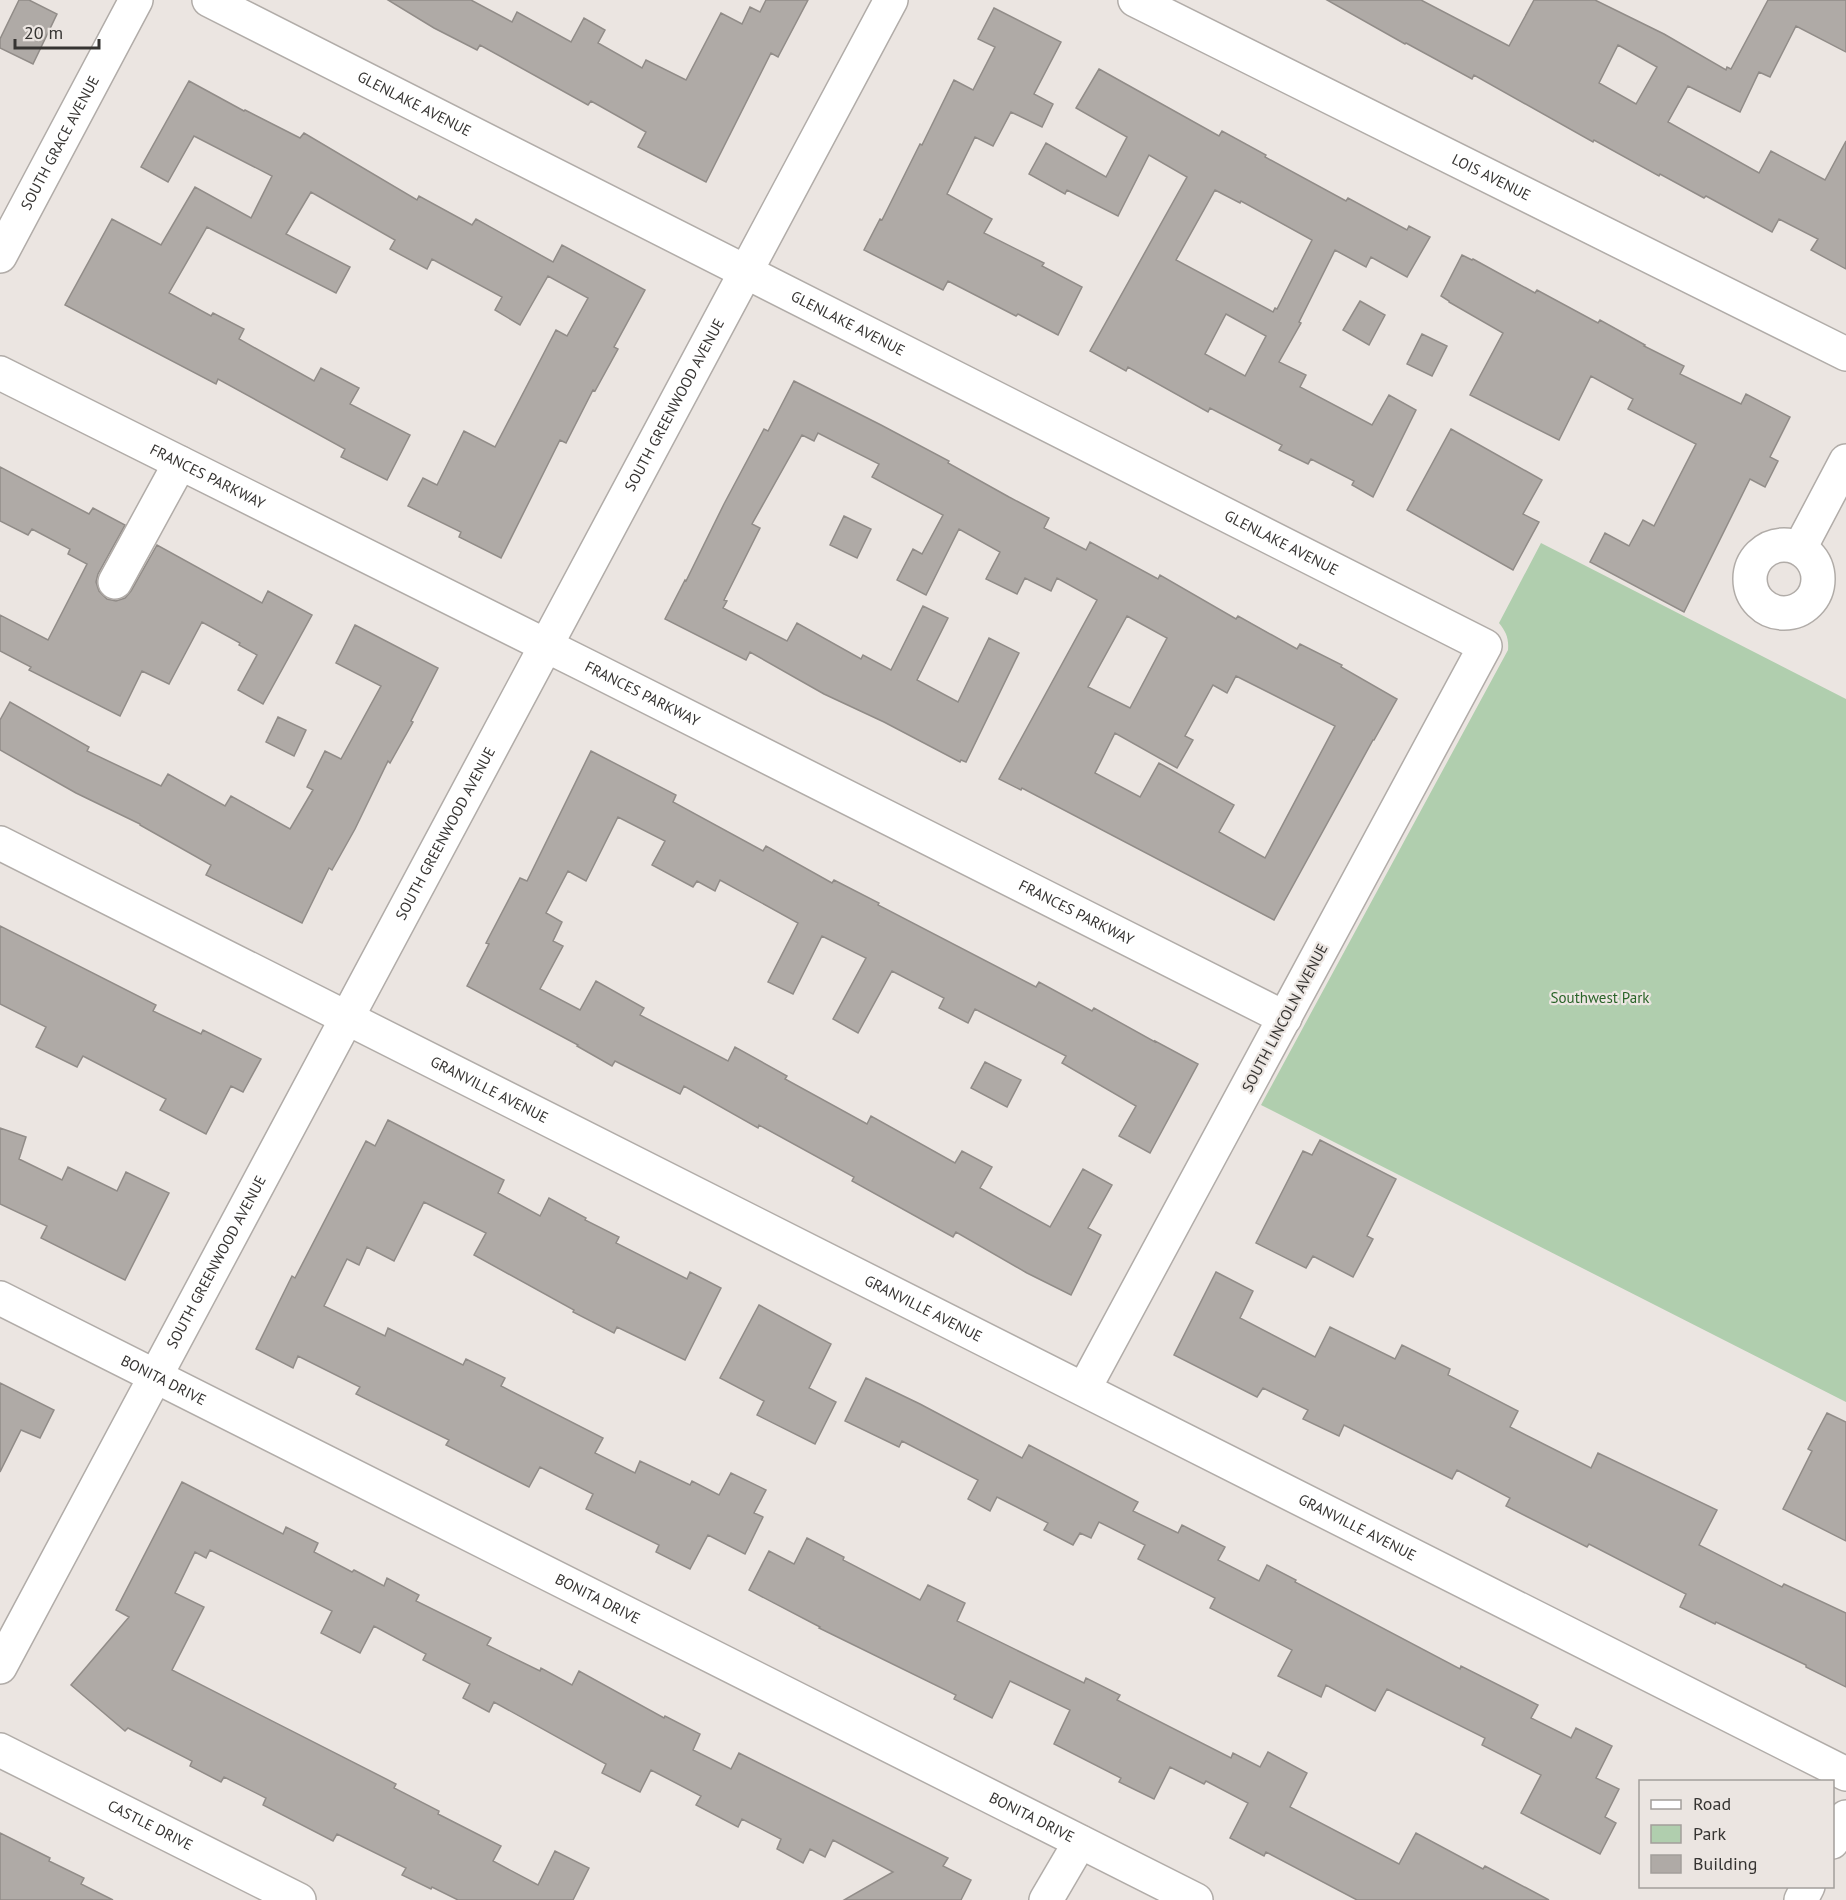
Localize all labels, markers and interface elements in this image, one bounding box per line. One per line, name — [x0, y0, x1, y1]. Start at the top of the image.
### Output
scale bar — [15, 12, 99, 50]
text: 20 m — [24, 21, 63, 44]
street label: GLENLAKE AVENUE — [354, 67, 475, 140]
street label: SOUTH GRACE AVENUE — [16, 72, 103, 213]
street label: LOIS AVENUE — [1449, 149, 1534, 205]
street label: GLENLAKE AVENUE — [788, 286, 908, 360]
street label: SOUTH GREENWOOD AVENUE — [620, 315, 728, 494]
street label: FRANCES PARKWAY — [147, 439, 269, 513]
street label: GLENLAKE AVENUE — [1222, 506, 1342, 579]
street label: FRANCES PARKWAY — [582, 657, 704, 731]
street label: SOUTH GREENWOOD AVENUE — [391, 744, 499, 923]
street label: FRANCES PARKWAY — [1016, 875, 1138, 949]
street label: SOUTH LINCOLN AVENUE — [1237, 940, 1332, 1095]
park label: Southwest Park — [1551, 988, 1650, 1007]
street label: GRANVILLE AVENUE — [428, 1052, 552, 1127]
street label: SOUTH GREENWOOD AVENUE — [162, 1172, 270, 1352]
street label: GRANVILLE AVENUE — [861, 1271, 985, 1346]
street label: BONITA DRIVE — [118, 1350, 209, 1409]
street label: GRANVILLE AVENUE — [1295, 1489, 1419, 1565]
street label: BONITA DRIVE — [552, 1569, 643, 1628]
legend — [1639, 1780, 1834, 1888]
street label: BONITA DRIVE — [986, 1788, 1078, 1846]
text: Road — [1693, 1792, 1731, 1815]
street label: CASTLE DRIVE — [105, 1796, 196, 1854]
text: Park — [1693, 1822, 1726, 1845]
text: Building — [1693, 1852, 1757, 1875]

